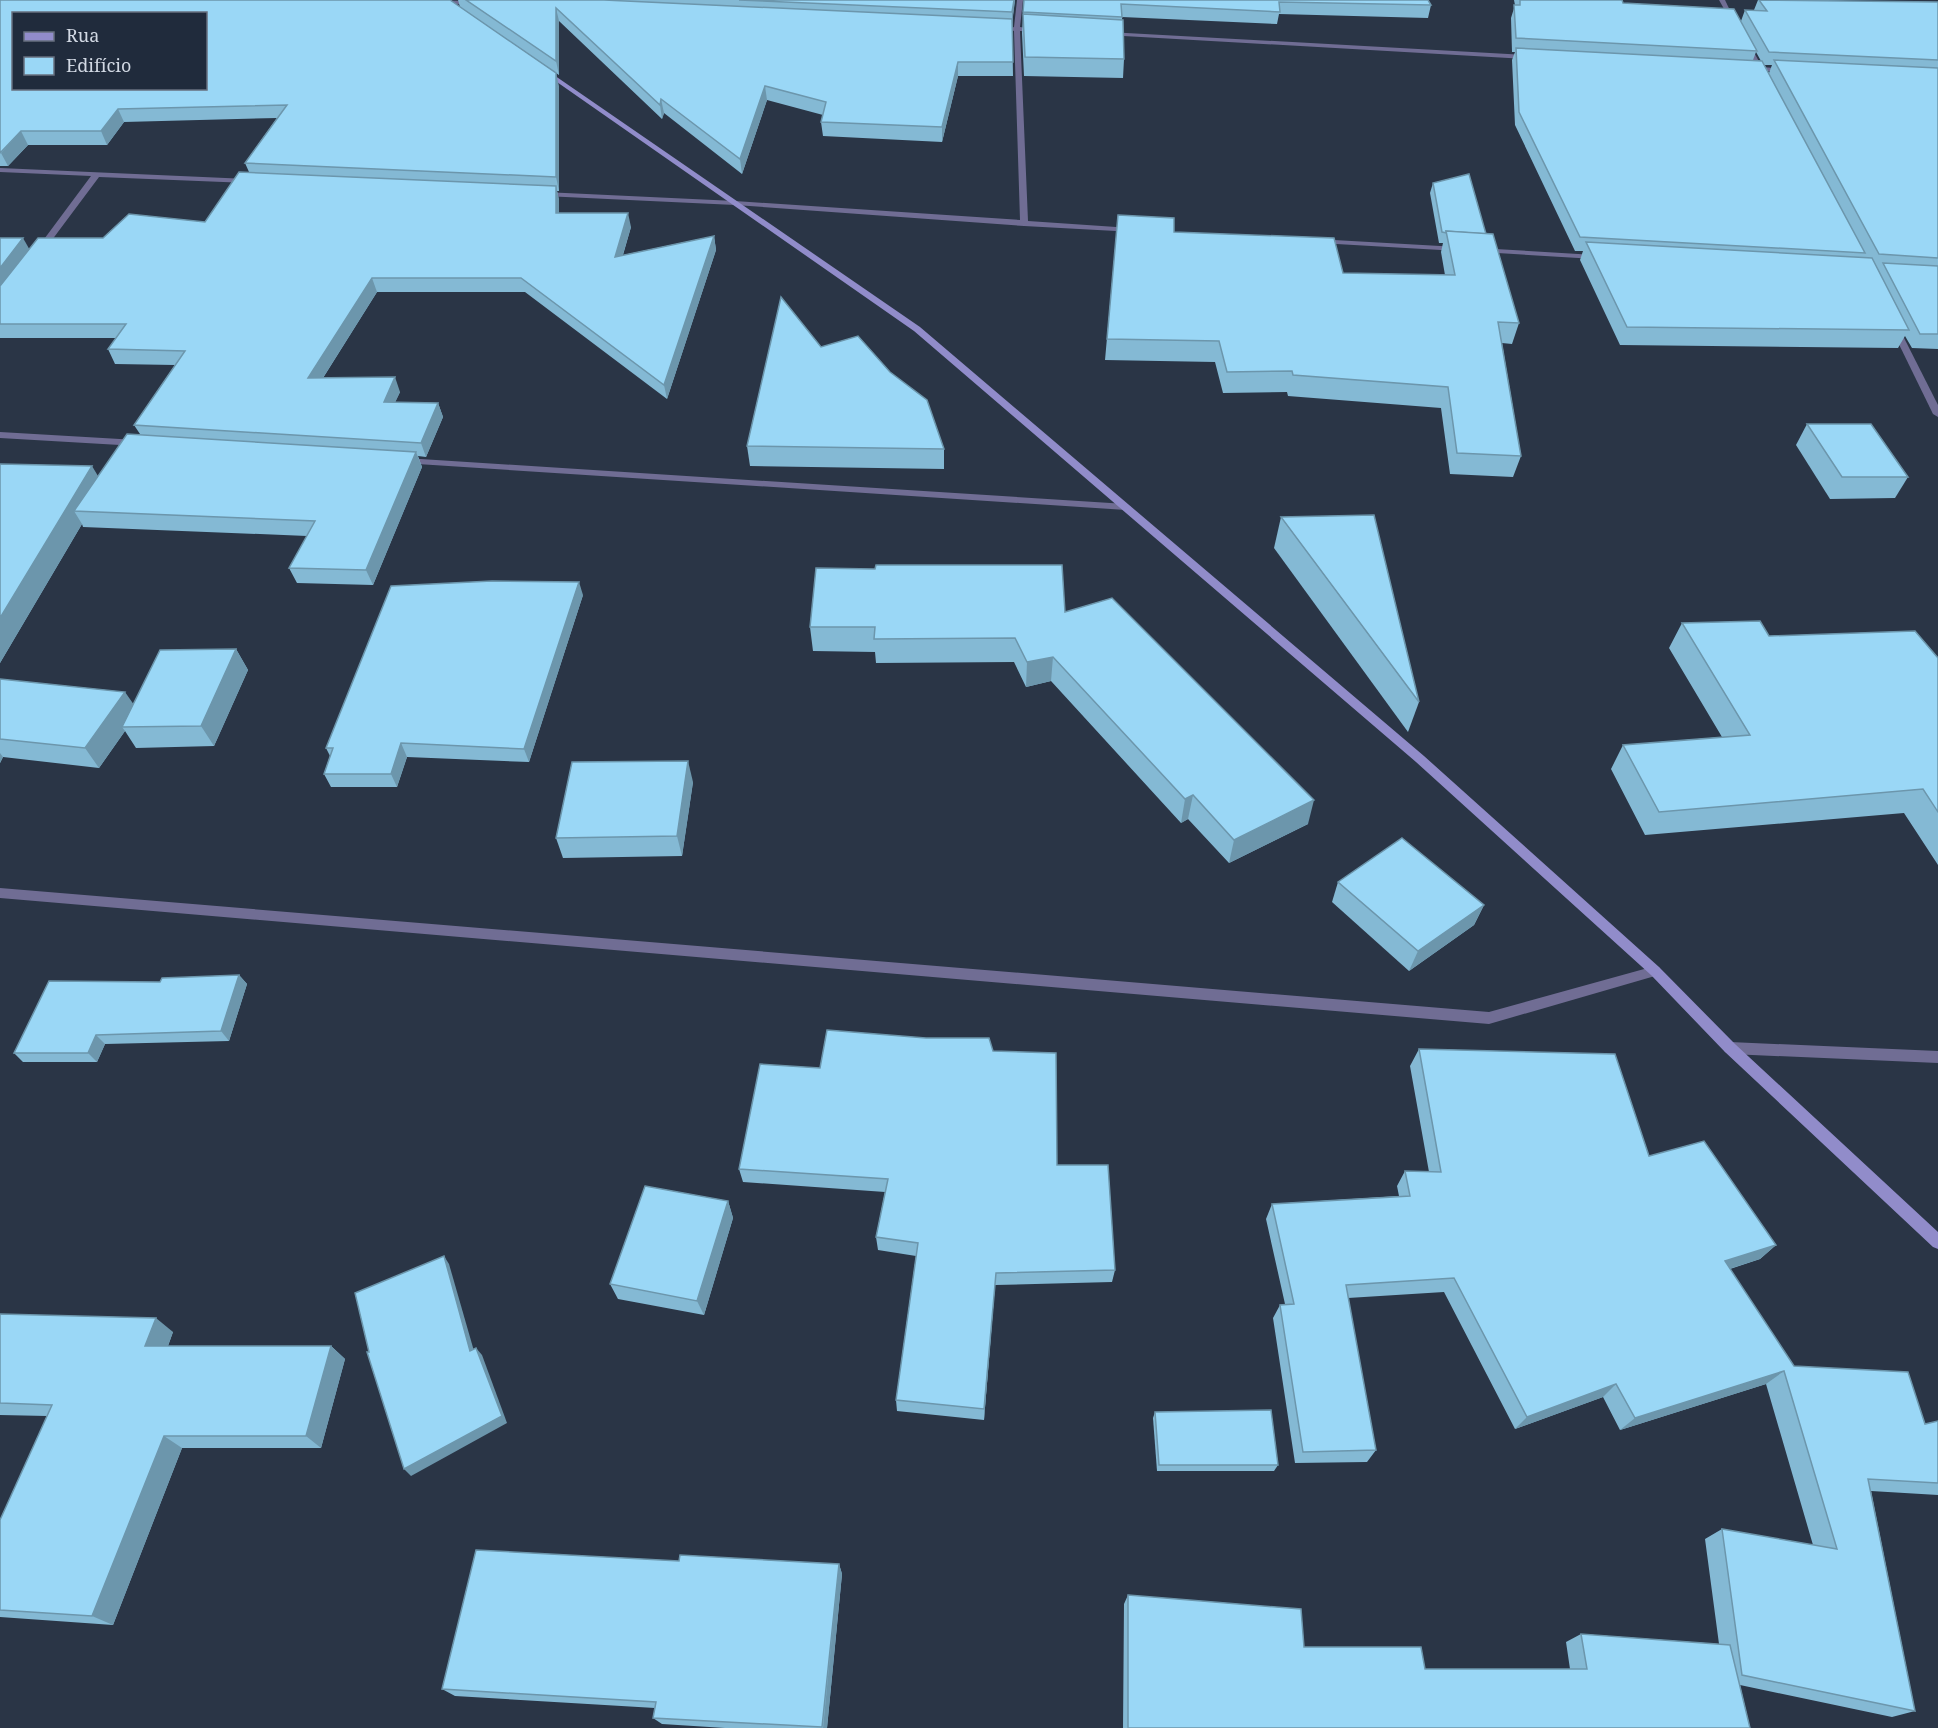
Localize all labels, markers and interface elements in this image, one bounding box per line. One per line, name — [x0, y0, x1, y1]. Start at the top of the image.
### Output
legend — [12, 12, 207, 90]
text: Rua — [66, 23, 99, 47]
text: Edifício — [66, 53, 131, 77]

